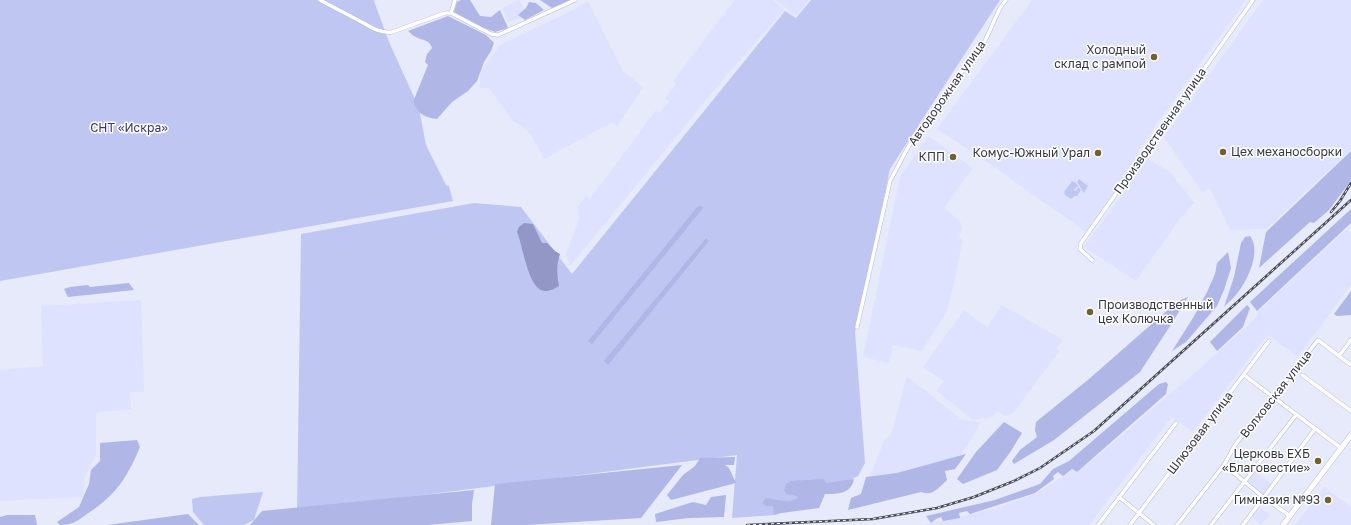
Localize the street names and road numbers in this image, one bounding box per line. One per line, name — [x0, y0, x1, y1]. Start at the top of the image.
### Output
street label: Автодорожная улица — [905, 37, 989, 148]
street label: Производственная улица — [1110, 65, 1209, 197]
street label: Волховская улица — [1237, 347, 1315, 441]
street label: Шлюзовая улица — [1164, 388, 1236, 477]

